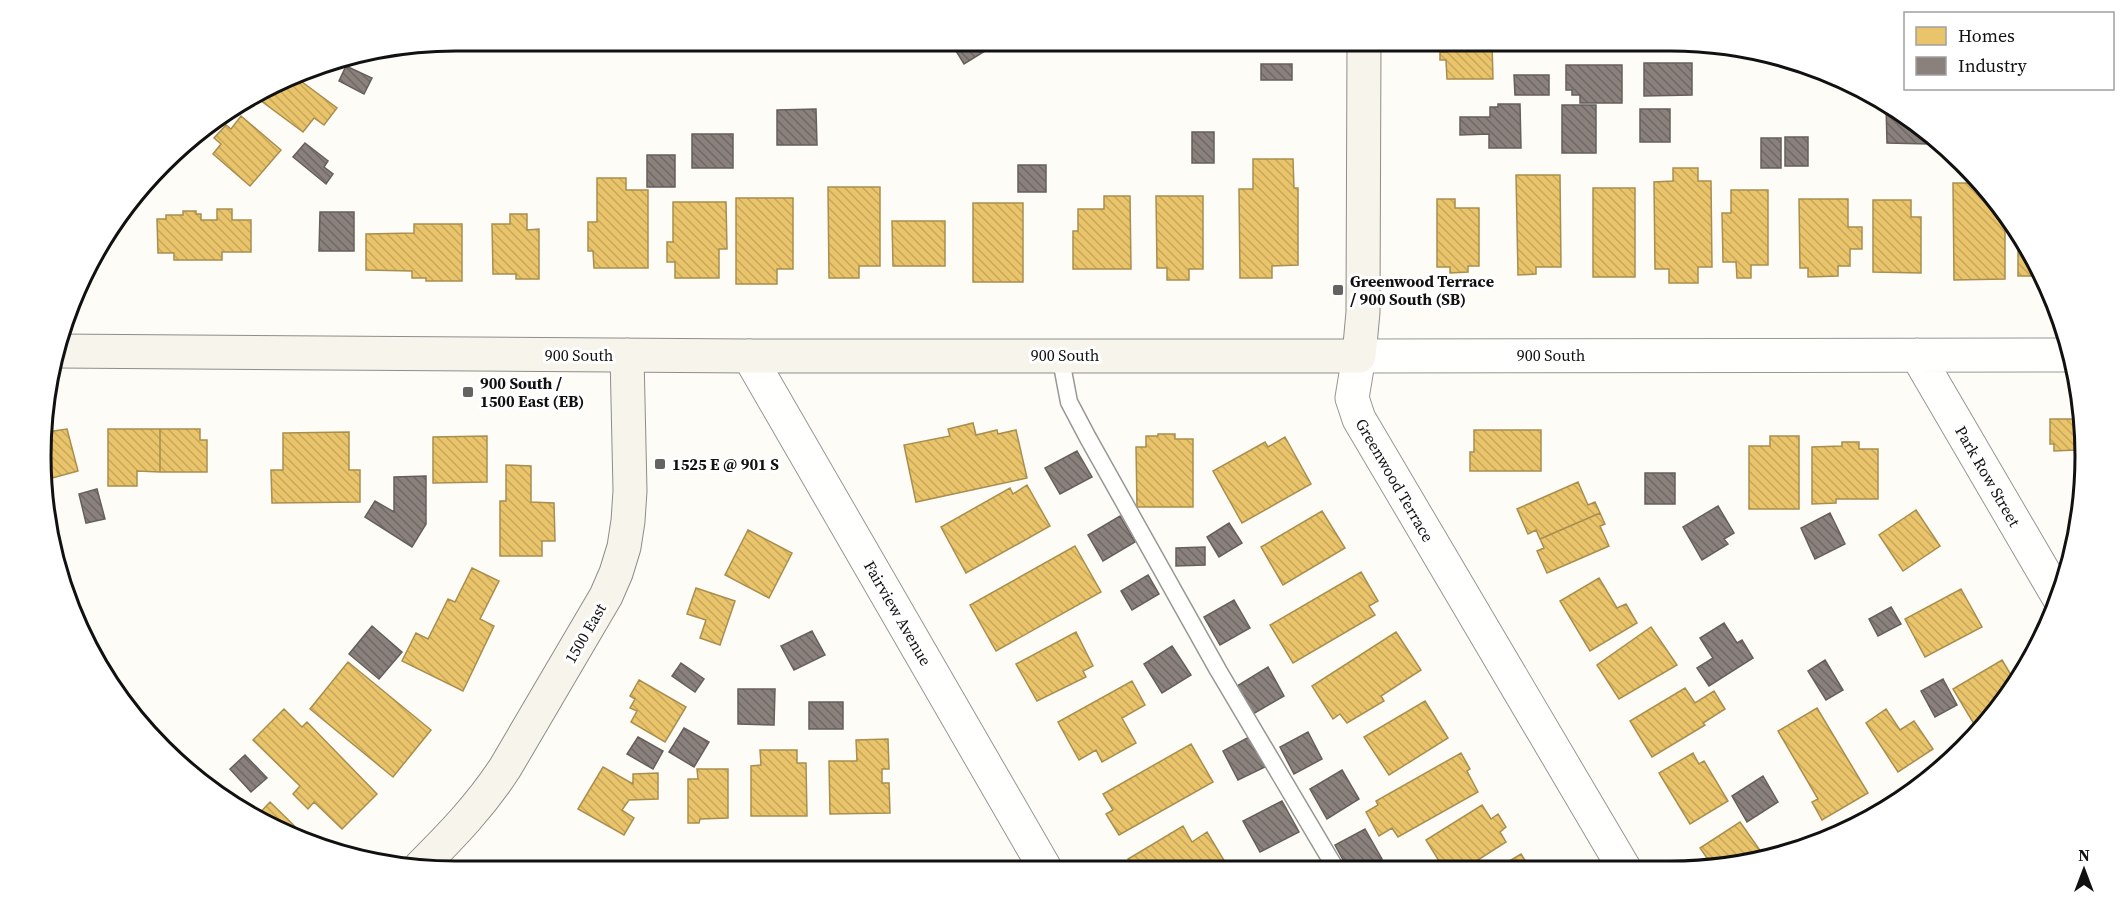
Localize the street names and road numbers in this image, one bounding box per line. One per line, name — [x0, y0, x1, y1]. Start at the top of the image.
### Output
street label: 900 South — [545, 344, 614, 366]
street label: 900 South — [1031, 344, 1100, 366]
street label: 900 South — [1517, 344, 1586, 366]
street label: Greenwood Terrace — [1351, 414, 1439, 546]
street label: Park Row Street — [1950, 422, 2026, 531]
street label: Fairview Avenue — [859, 556, 937, 670]
street label: 1500 East — [559, 598, 611, 667]

